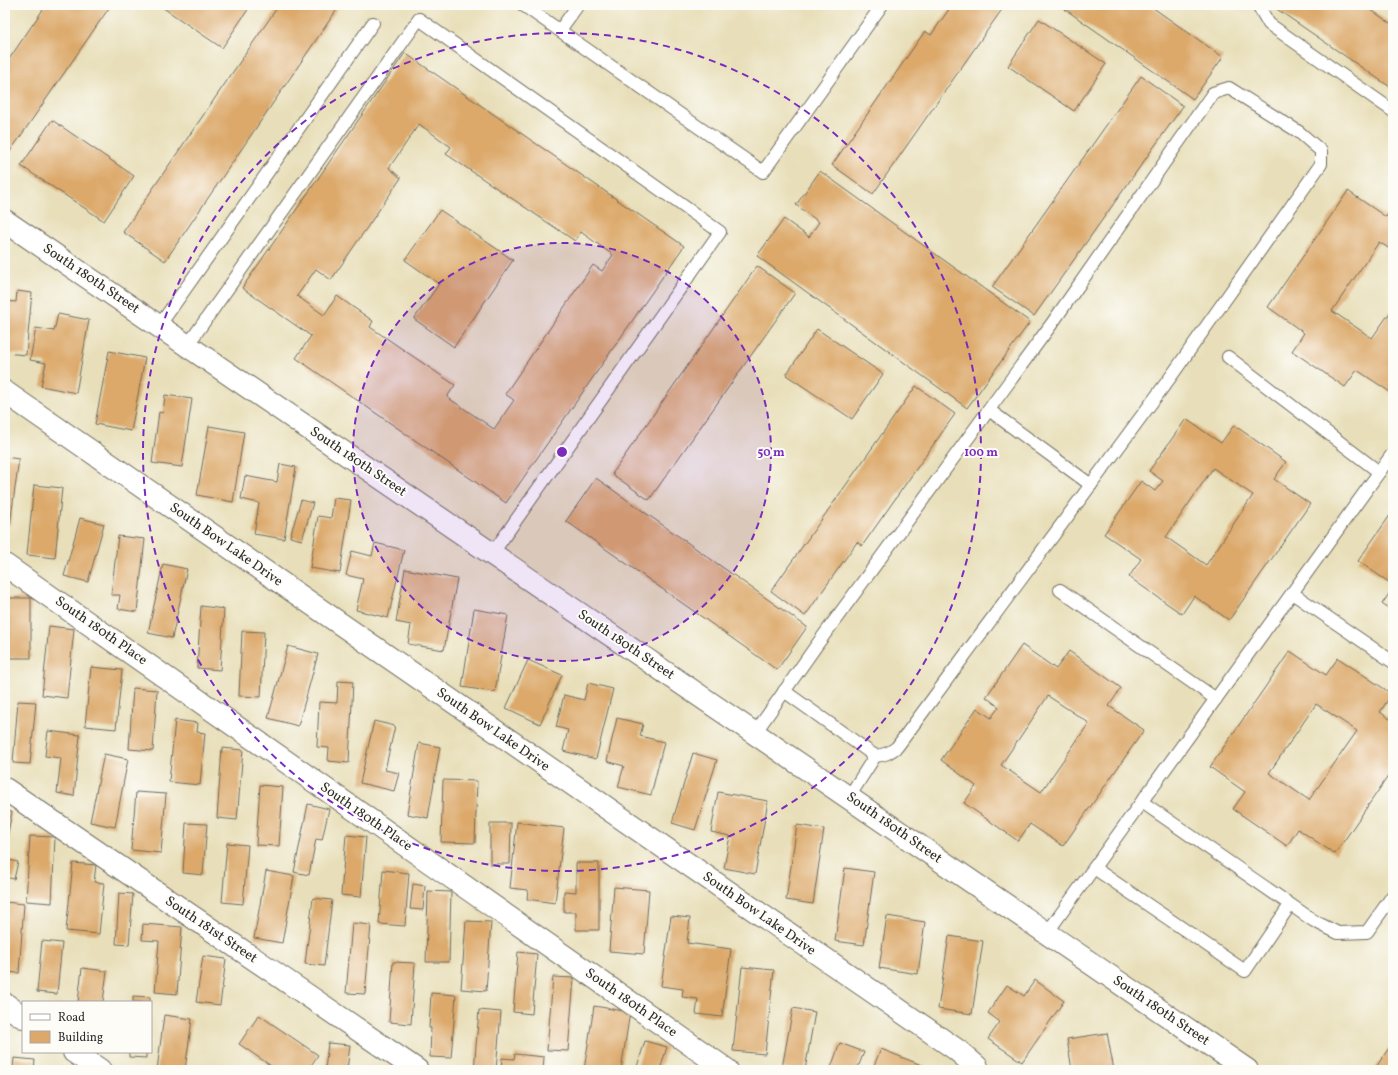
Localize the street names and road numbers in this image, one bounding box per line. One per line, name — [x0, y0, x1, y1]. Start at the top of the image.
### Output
street label: South 180th Street — [39, 240, 143, 318]
street label: South 180th Street — [306, 423, 410, 501]
street label: South Bow Lake Drive — [166, 499, 287, 591]
street label: South 180th Place — [51, 592, 151, 670]
street label: South 180th Street — [574, 606, 678, 684]
street label: South Bow Lake Drive — [433, 684, 554, 776]
street label: South 180th Place — [316, 778, 416, 856]
street label: South 180th Street — [842, 788, 946, 868]
street label: South Bow Lake Drive — [699, 868, 820, 960]
street label: South 181st Street — [161, 892, 261, 968]
street label: South 180th Place — [581, 964, 681, 1042]
street label: South 180th Street — [1109, 972, 1213, 1050]

